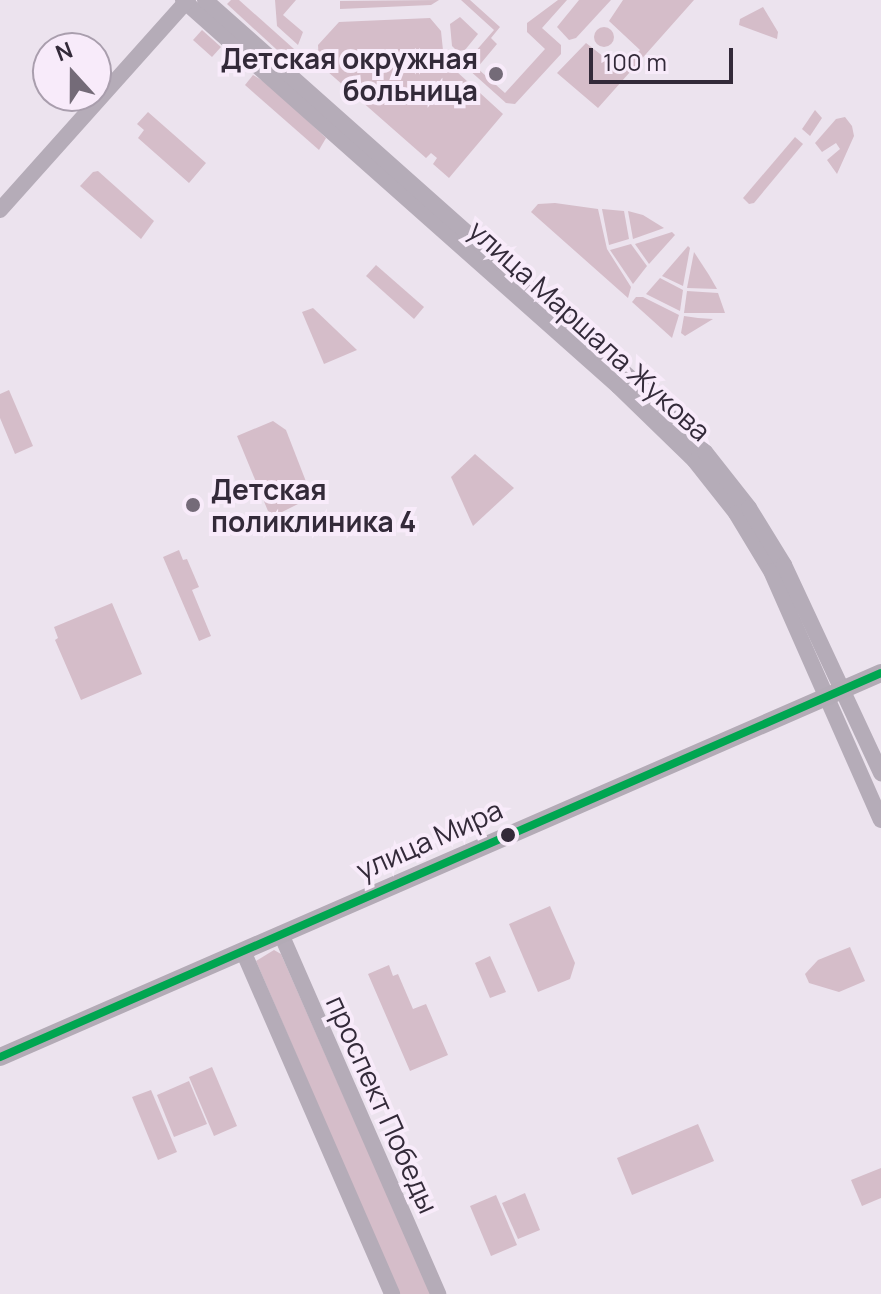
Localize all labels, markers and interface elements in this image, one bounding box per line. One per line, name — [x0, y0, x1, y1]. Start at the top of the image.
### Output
north arrow — [32, 32, 112, 112]
scale bar — [593, 32, 737, 82]
text: N — [51, 35, 77, 68]
place label: Детская окружная больница — [221, 41, 478, 107]
text: 100 m — [603, 45, 667, 78]
marker: Детская окружная больница — [485, 63, 507, 85]
street label: улица Маршала Жукова — [462, 213, 718, 447]
place label: Детская поликлиника 4 — [211, 472, 416, 538]
marker: Детская поликлиника 4 — [182, 494, 204, 516]
street label: улица Мира — [351, 792, 507, 886]
unlabelled marker — [500, 827, 516, 843]
street label: проспект Победы — [320, 990, 446, 1218]

